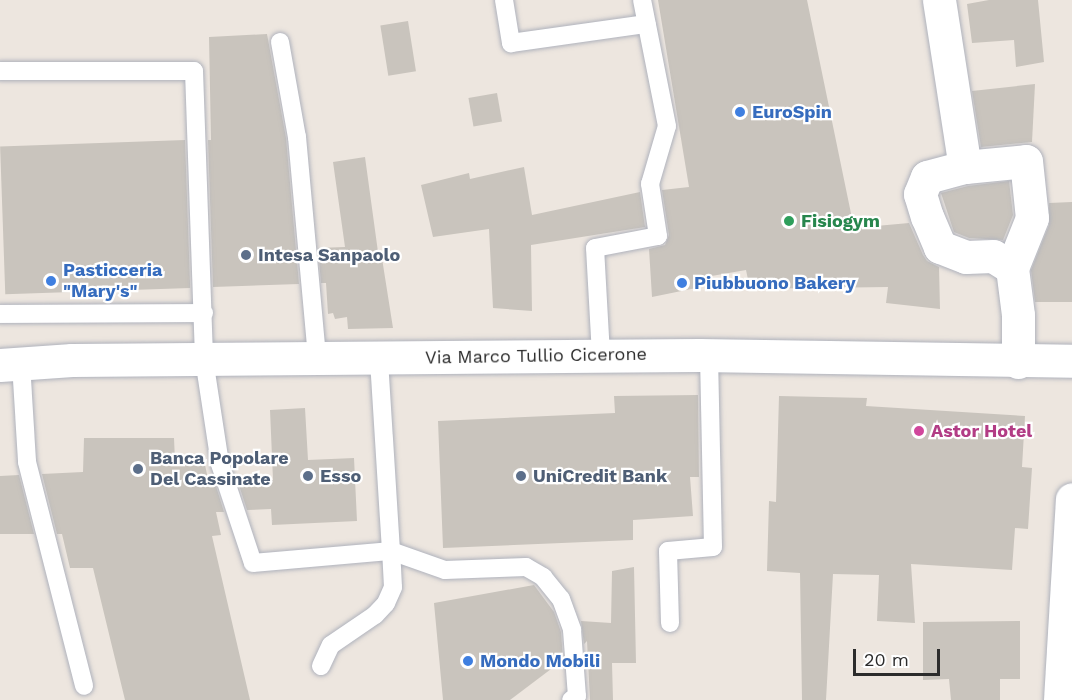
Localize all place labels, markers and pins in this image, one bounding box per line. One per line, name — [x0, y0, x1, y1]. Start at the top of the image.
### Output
place label: EuroSpin — [752, 101, 832, 123]
marker: EuroSpin — [733, 105, 747, 119]
place label: Fisiogym — [801, 210, 880, 232]
marker: Fisiogym — [782, 214, 796, 228]
place label: Intesa Sanpaolo — [258, 244, 400, 266]
marker: Intesa Sanpaolo — [239, 248, 253, 262]
place label: Pasticceria "Mary's" — [63, 260, 162, 302]
place label: Piubbuono Bakery — [694, 272, 856, 294]
marker: Pasticceria "Mary's" — [44, 274, 58, 288]
marker: Piubbuono Bakery — [675, 276, 689, 290]
place label: Astor Hotel — [931, 420, 1032, 442]
marker: Astor Hotel — [912, 424, 926, 438]
place label: Banca Popolare Del Cassinate — [150, 448, 289, 490]
marker: Banca Popolare Del Cassinate — [131, 462, 145, 476]
place label: Esso — [320, 465, 361, 487]
place label: UniCredit Bank — [533, 465, 667, 487]
marker: Esso — [301, 469, 315, 483]
marker: UniCredit Bank — [514, 469, 528, 483]
place label: Mondo Mobili — [480, 650, 600, 672]
marker: Mondo Mobili — [461, 654, 475, 668]

